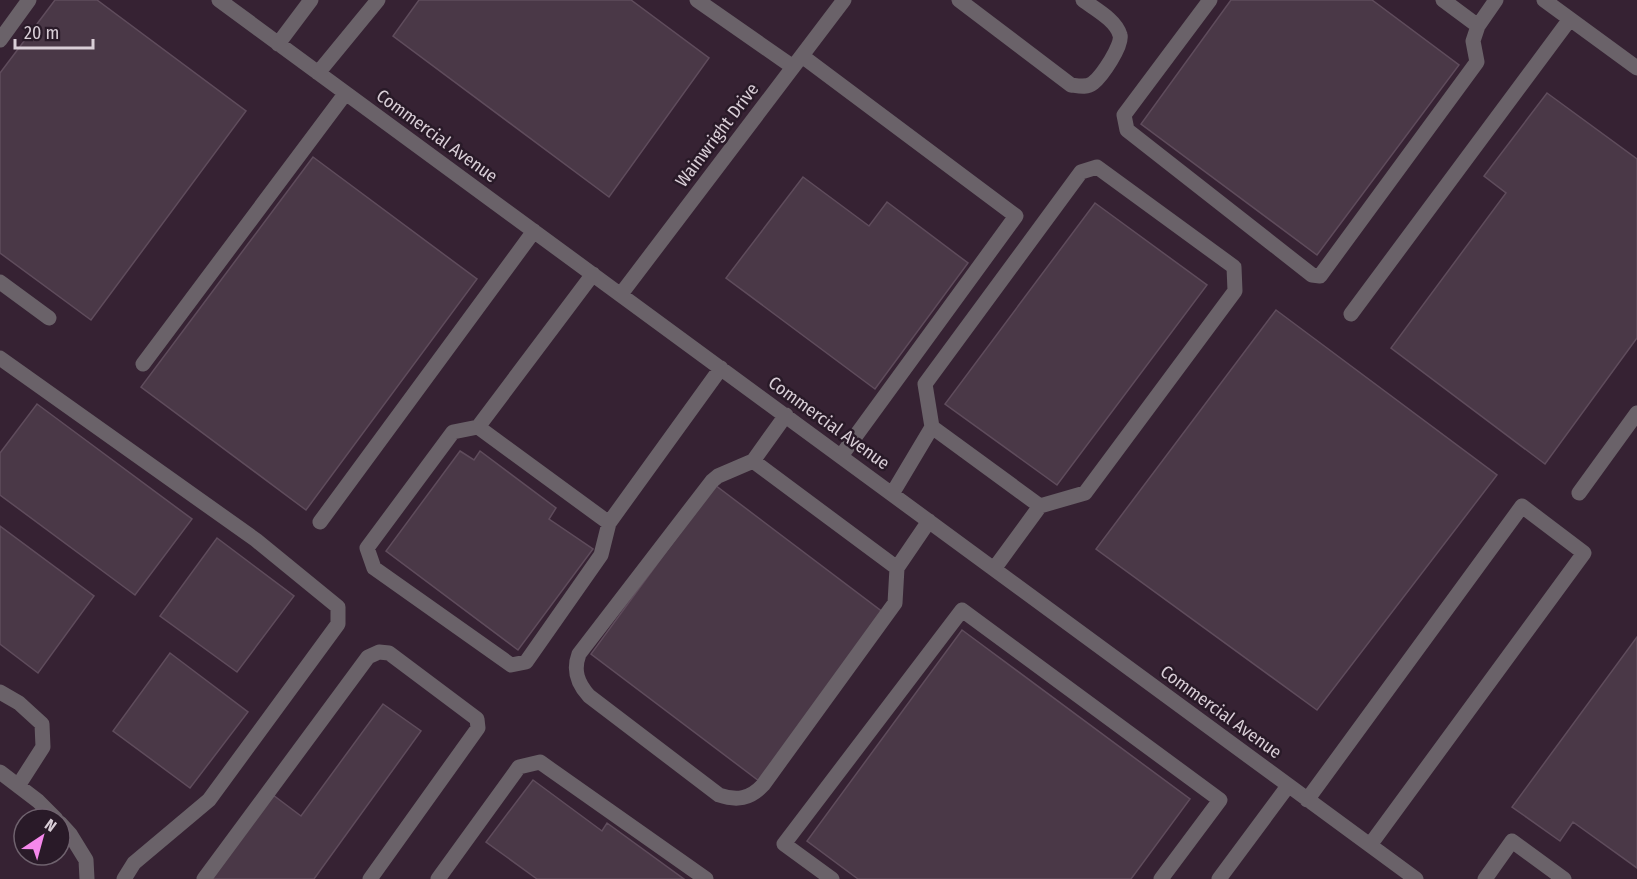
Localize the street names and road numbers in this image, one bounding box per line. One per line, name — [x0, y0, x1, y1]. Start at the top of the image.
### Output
street label: Wainwright Drive — [671, 79, 763, 191]
street label: Commercial Avenue — [372, 85, 502, 187]
street label: Commercial Avenue — [764, 372, 894, 474]
street label: Commercial Avenue — [1156, 661, 1286, 763]

